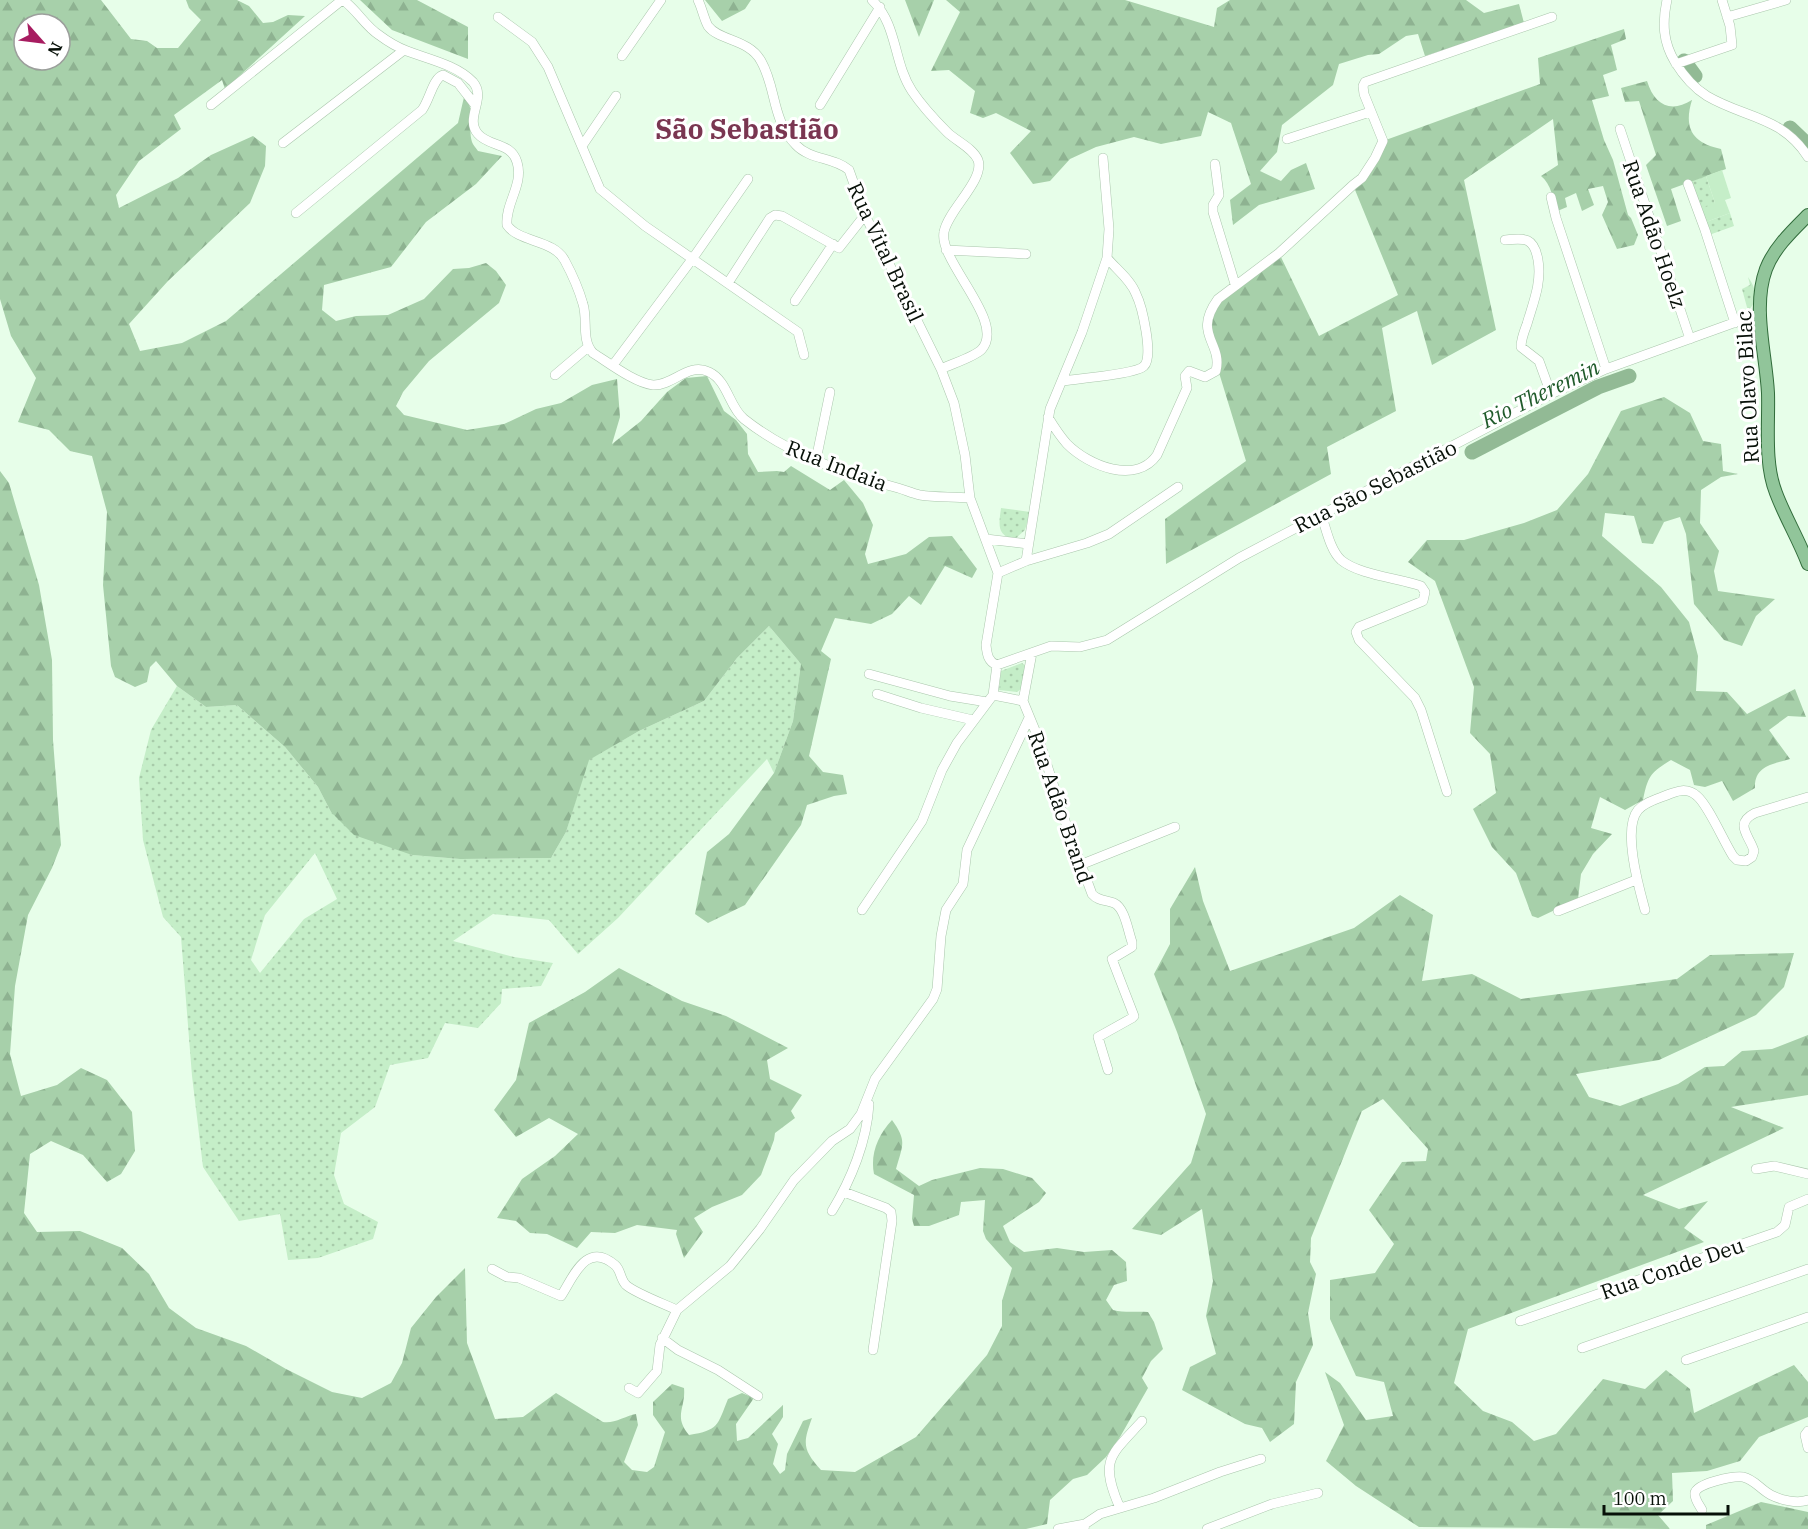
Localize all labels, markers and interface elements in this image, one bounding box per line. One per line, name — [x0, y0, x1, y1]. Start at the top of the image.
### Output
north arrow — [12, 12, 72, 72]
text: N — [43, 39, 67, 59]
district label: São Sebastião — [655, 111, 839, 146]
street label: Rua Adão Hoelz — [1616, 156, 1694, 312]
street label: Rua Vital Brasil — [841, 177, 931, 327]
street label: Rua Olavo Bilac — [1729, 310, 1765, 464]
water label: Rio Theremin — [1475, 352, 1604, 435]
street label: Rua Indaia — [782, 433, 892, 497]
street label: Rua São Sebastião — [1289, 433, 1461, 539]
street label: Rua Adão Brand — [1022, 727, 1100, 887]
street label: Rua Conde Deu — [1597, 1230, 1747, 1306]
scale bar — [1604, 1478, 1728, 1516]
text: 100 m — [1613, 1487, 1667, 1510]

